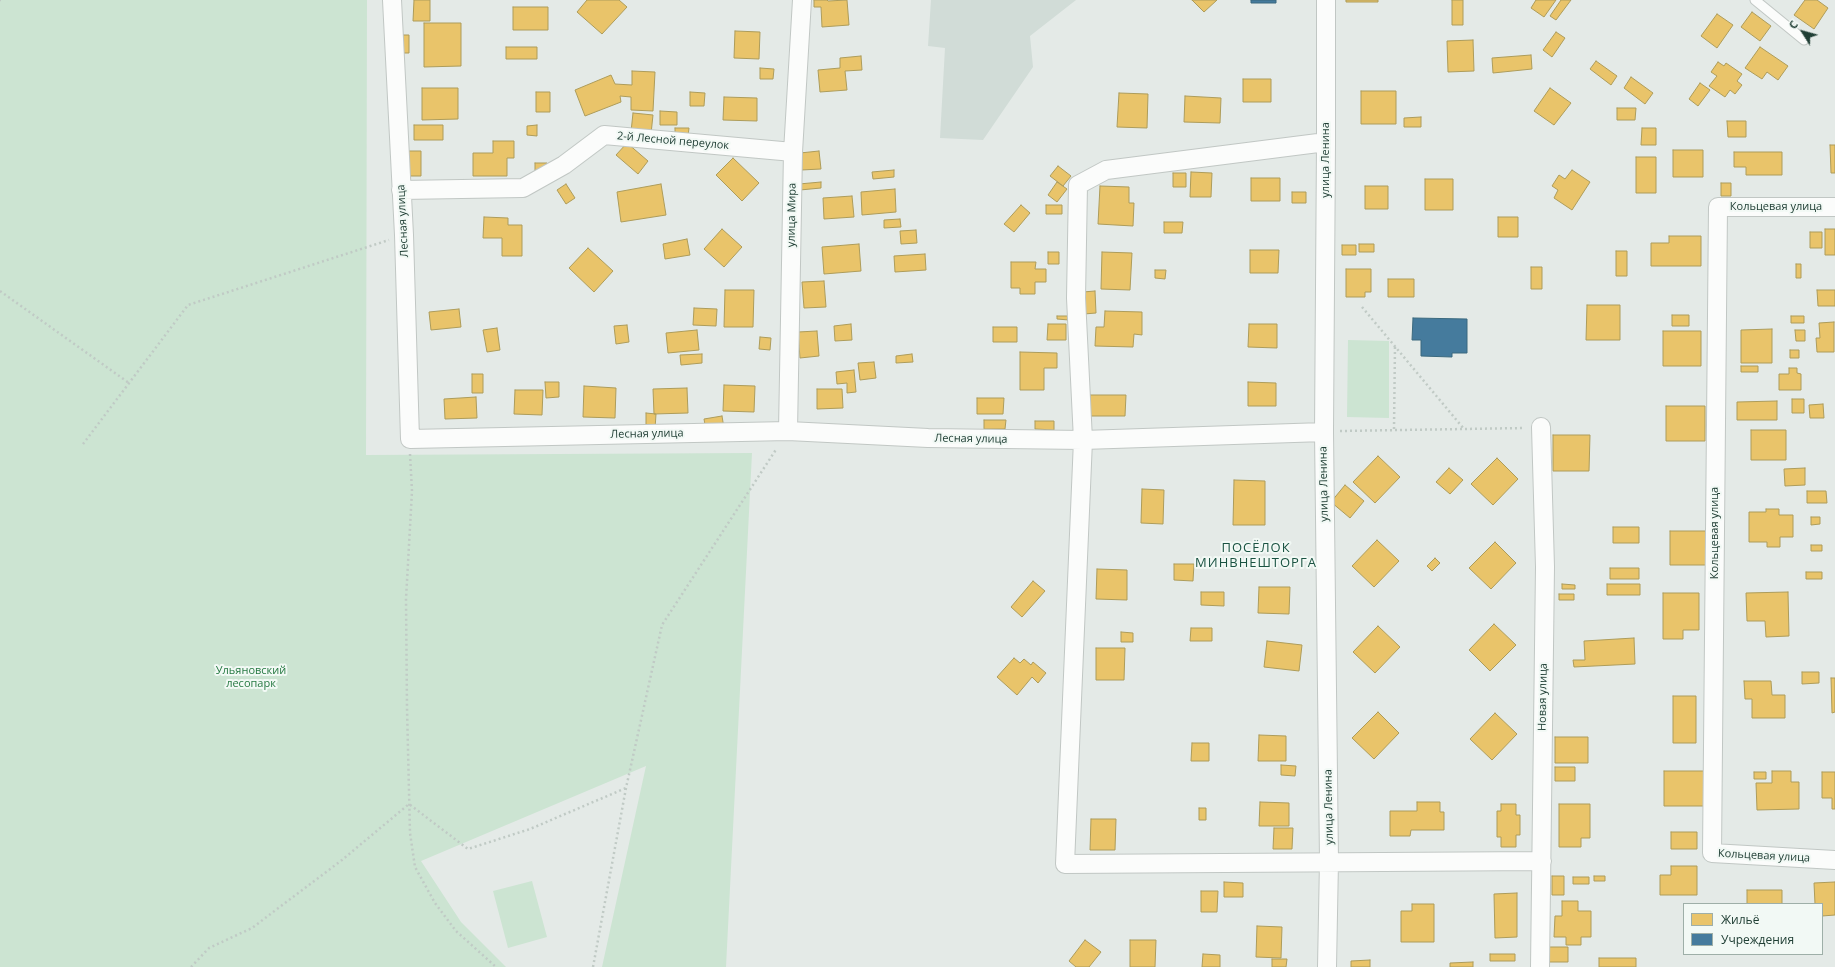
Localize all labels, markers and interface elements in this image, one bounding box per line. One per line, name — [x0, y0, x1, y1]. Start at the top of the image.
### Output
north arrow — [1783, 12, 1823, 52]
text: С — [1785, 17, 1801, 32]
street label: улица Ленина — [1319, 122, 1333, 198]
street label: 2-й Лесной переулок — [616, 130, 730, 152]
street label: улица Мира — [785, 183, 799, 247]
street label: Лесная улица — [394, 184, 412, 258]
street label: Кольцевая улица — [1730, 200, 1822, 214]
street label: Лесная улица — [610, 427, 684, 441]
street label: Лесная улица — [934, 432, 1008, 446]
street label: улица Ленина — [1317, 446, 1331, 522]
street label: Кольцевая улица — [1708, 487, 1722, 579]
district label: ПОСЁЛОК МИНВНЕШТОРГА — [1195, 540, 1317, 571]
street label: Новая улица — [1536, 663, 1550, 731]
park label: Ульяновский лесопарк — [216, 664, 286, 690]
street label: улица Ленина — [1322, 769, 1336, 845]
street label: Кольцевая улица — [1718, 847, 1810, 865]
legend — [1683, 903, 1823, 955]
text: Жильё — [1721, 911, 1759, 928]
text: Учреждения — [1721, 931, 1794, 948]

